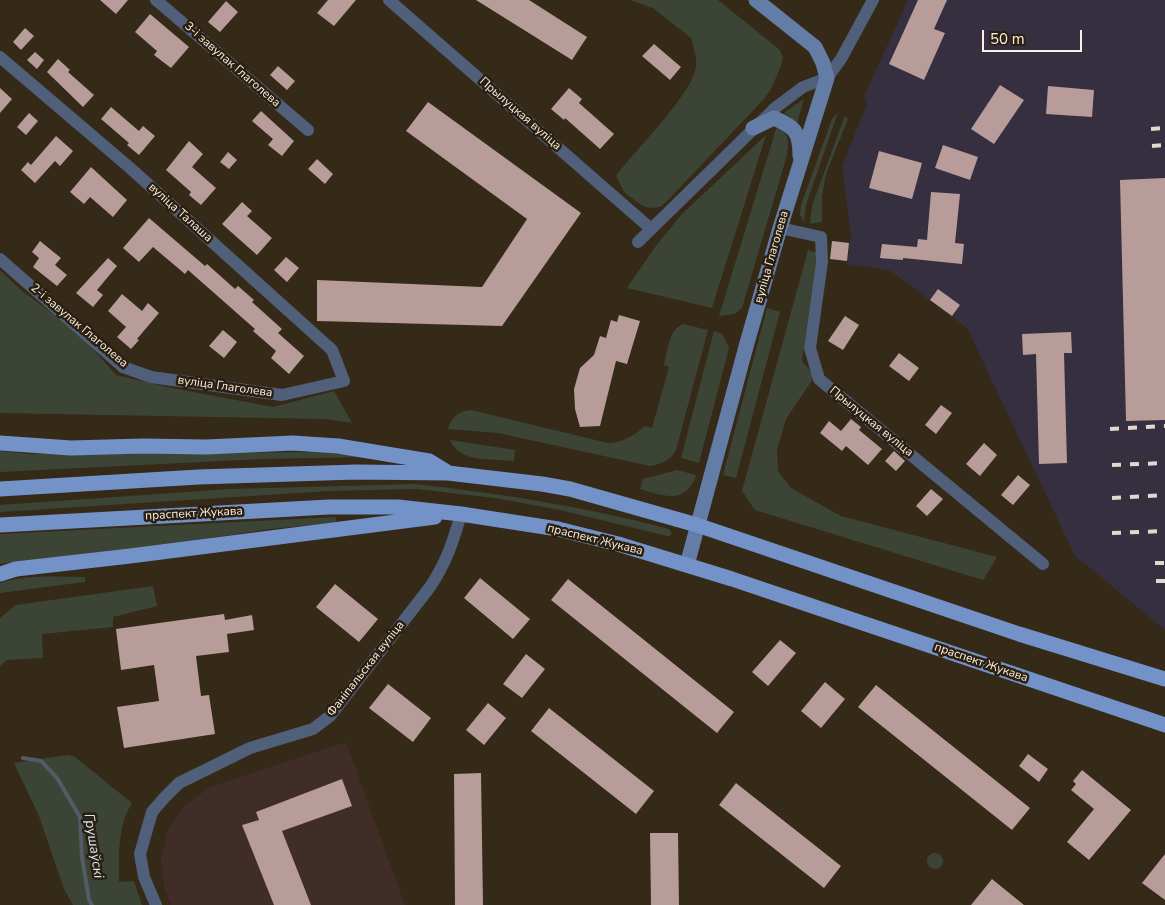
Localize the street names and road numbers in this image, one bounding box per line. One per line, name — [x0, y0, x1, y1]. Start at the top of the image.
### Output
street label: 3-і завулак Глаголева — [181, 19, 283, 111]
street label: Прылуцкая вуліца — [476, 75, 564, 153]
street label: вуліца Талаша — [145, 180, 215, 246]
street label: вуліца Глаголева — [752, 209, 792, 305]
street label: 2-і завулак Глаголева — [27, 281, 131, 371]
street label: вуліца Глаголева — [177, 373, 273, 401]
street label: Прылуцкая вуліца — [826, 384, 916, 460]
street label: праспект Жукава — [145, 504, 243, 524]
street label: праспект Жукава — [546, 521, 644, 559]
street label: Фаніпальская вуліца — [324, 618, 408, 720]
street label: праспект Жукава — [932, 640, 1030, 686]

